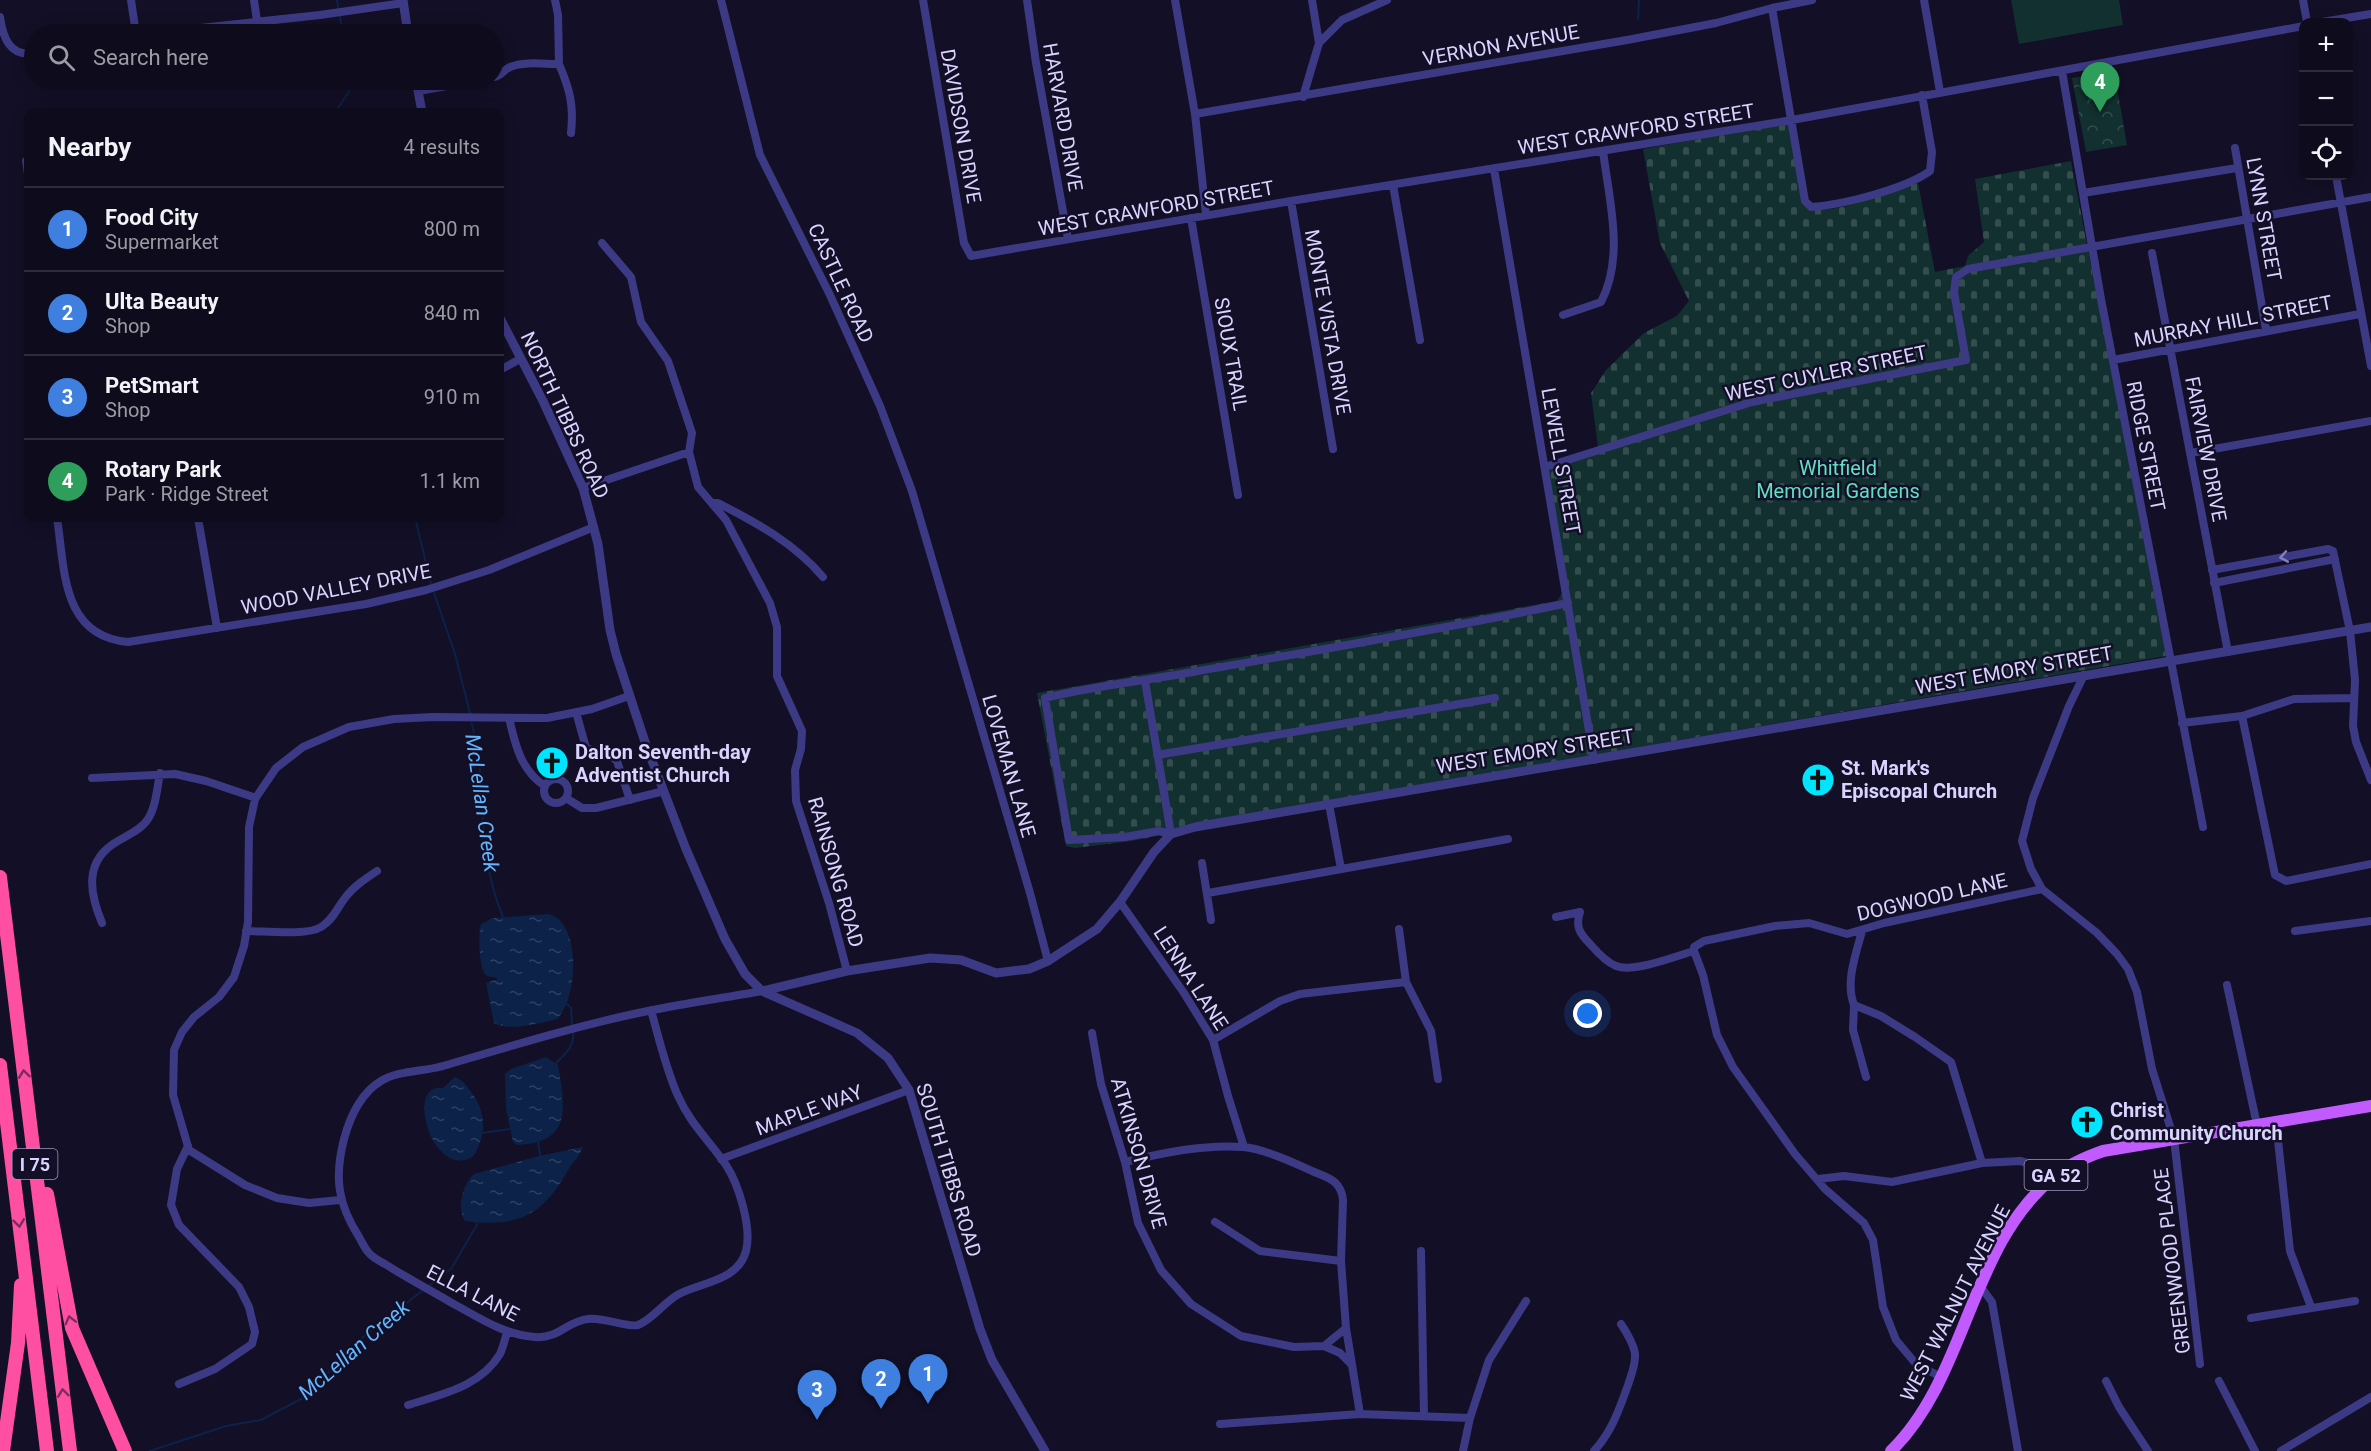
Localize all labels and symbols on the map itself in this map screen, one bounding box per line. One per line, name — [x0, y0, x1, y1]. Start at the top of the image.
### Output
street label: VERNON AVENUE — [1421, 19, 1581, 71]
street label: HARVARD DRIVE — [1038, 41, 1088, 193]
street label: DAVIDSON DRIVE — [936, 47, 986, 205]
pin: 4 — [2080, 63, 2120, 112]
street label: WEST CRAWFORD STREET — [1516, 98, 1756, 160]
street label: LYNN STREET — [2241, 155, 2287, 283]
street label: WEST CRAWFORD STREET — [1036, 175, 1276, 241]
street label: CASTLE ROAD — [803, 219, 879, 347]
street label: MONTE VISTA DRIVE — [1300, 227, 1356, 417]
street label: MURRAY HILL STREET — [2132, 290, 2334, 352]
street label: SIOUX TRAIL — [1209, 295, 1253, 413]
street label: NORTH TIBBS ROAD — [516, 328, 614, 502]
street label: WEST CUYLER STREET — [1723, 340, 1929, 406]
street label: FAIRVIEW DRIVE — [2180, 374, 2232, 524]
street label: RIDGE STREET — [2122, 379, 2170, 513]
street label: LEWELL STREET — [1536, 386, 1586, 536]
park label: Whitfield Memorial Gardens — [1756, 456, 1920, 503]
one-way arrow — [2280, 550, 2290, 563]
street label: WOOD VALLEY DRIVE — [239, 559, 433, 619]
street label: WEST EMORY STREET — [1913, 641, 2115, 699]
street label: LOVEMAN LANE — [977, 692, 1041, 840]
street label: WEST EMORY STREET — [1434, 724, 1636, 778]
water label: McLellan Creek — [460, 732, 504, 874]
place label: Dalton Seventh-day Adventist Church — [575, 740, 752, 787]
church icon: Dalton Seventh-day Adventist Church — [534, 745, 570, 781]
place label: St. Mark's Episcopal Church — [1841, 756, 1997, 803]
church icon: St. Mark's Episcopal Church — [1800, 762, 1836, 798]
street label: RAINSONG ROAD — [803, 794, 869, 950]
street label: DOGWOOD LANE — [1855, 868, 2009, 926]
street label: LENNA LANE — [1149, 922, 1233, 1034]
your location — [1573, 999, 1602, 1028]
one-way arrow — [18, 1070, 30, 1079]
street label: ATKINSON DRIVE — [1106, 1075, 1172, 1231]
street label: MAPLE WAY — [752, 1080, 866, 1140]
street label: SOUTH TIBBS ROAD — [911, 1080, 987, 1260]
place label: Christ Community Church — [2110, 1098, 2283, 1145]
church icon: Christ Community Church — [2069, 1104, 2105, 1140]
road number: I 75 — [12, 1149, 57, 1179]
road number: GA 52 — [2024, 1160, 2088, 1190]
street label: GREENWOOD PLACE — [2149, 1167, 2195, 1355]
street label: WEST WALNUT AVENUE — [1895, 1201, 2015, 1405]
one-way arrow — [13, 1218, 25, 1227]
street label: ELLA LANE — [423, 1259, 523, 1327]
water label: McLellan Creek — [293, 1295, 415, 1405]
one-way arrow — [64, 1315, 77, 1325]
pin: 1 — [908, 1354, 948, 1404]
pin: 2 — [862, 1360, 900, 1409]
pin: 3 — [798, 1370, 836, 1420]
one-way arrow — [57, 1388, 69, 1397]

